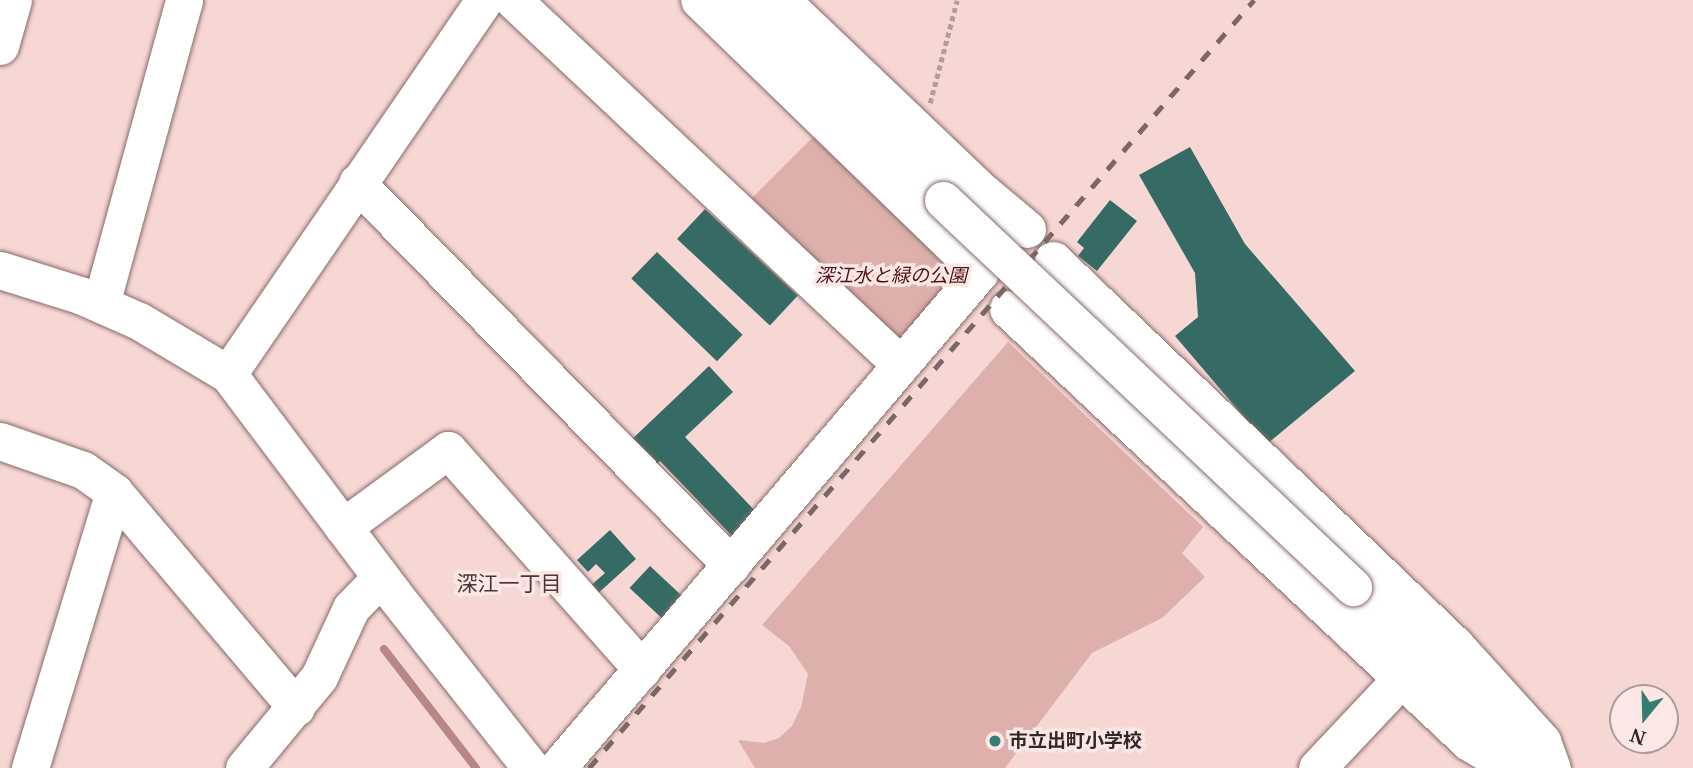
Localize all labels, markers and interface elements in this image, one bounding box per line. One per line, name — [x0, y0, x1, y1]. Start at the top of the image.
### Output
park label: 深江水と緑の公園 — [815, 265, 967, 287]
district label: 深江一丁目 — [457, 570, 561, 596]
north arrow — [1609, 684, 1679, 754]
text: N — [1627, 722, 1649, 752]
place label: 市立出町小学校 — [1009, 730, 1142, 752]
marker: 市立出町小学校 — [987, 733, 1003, 749]

